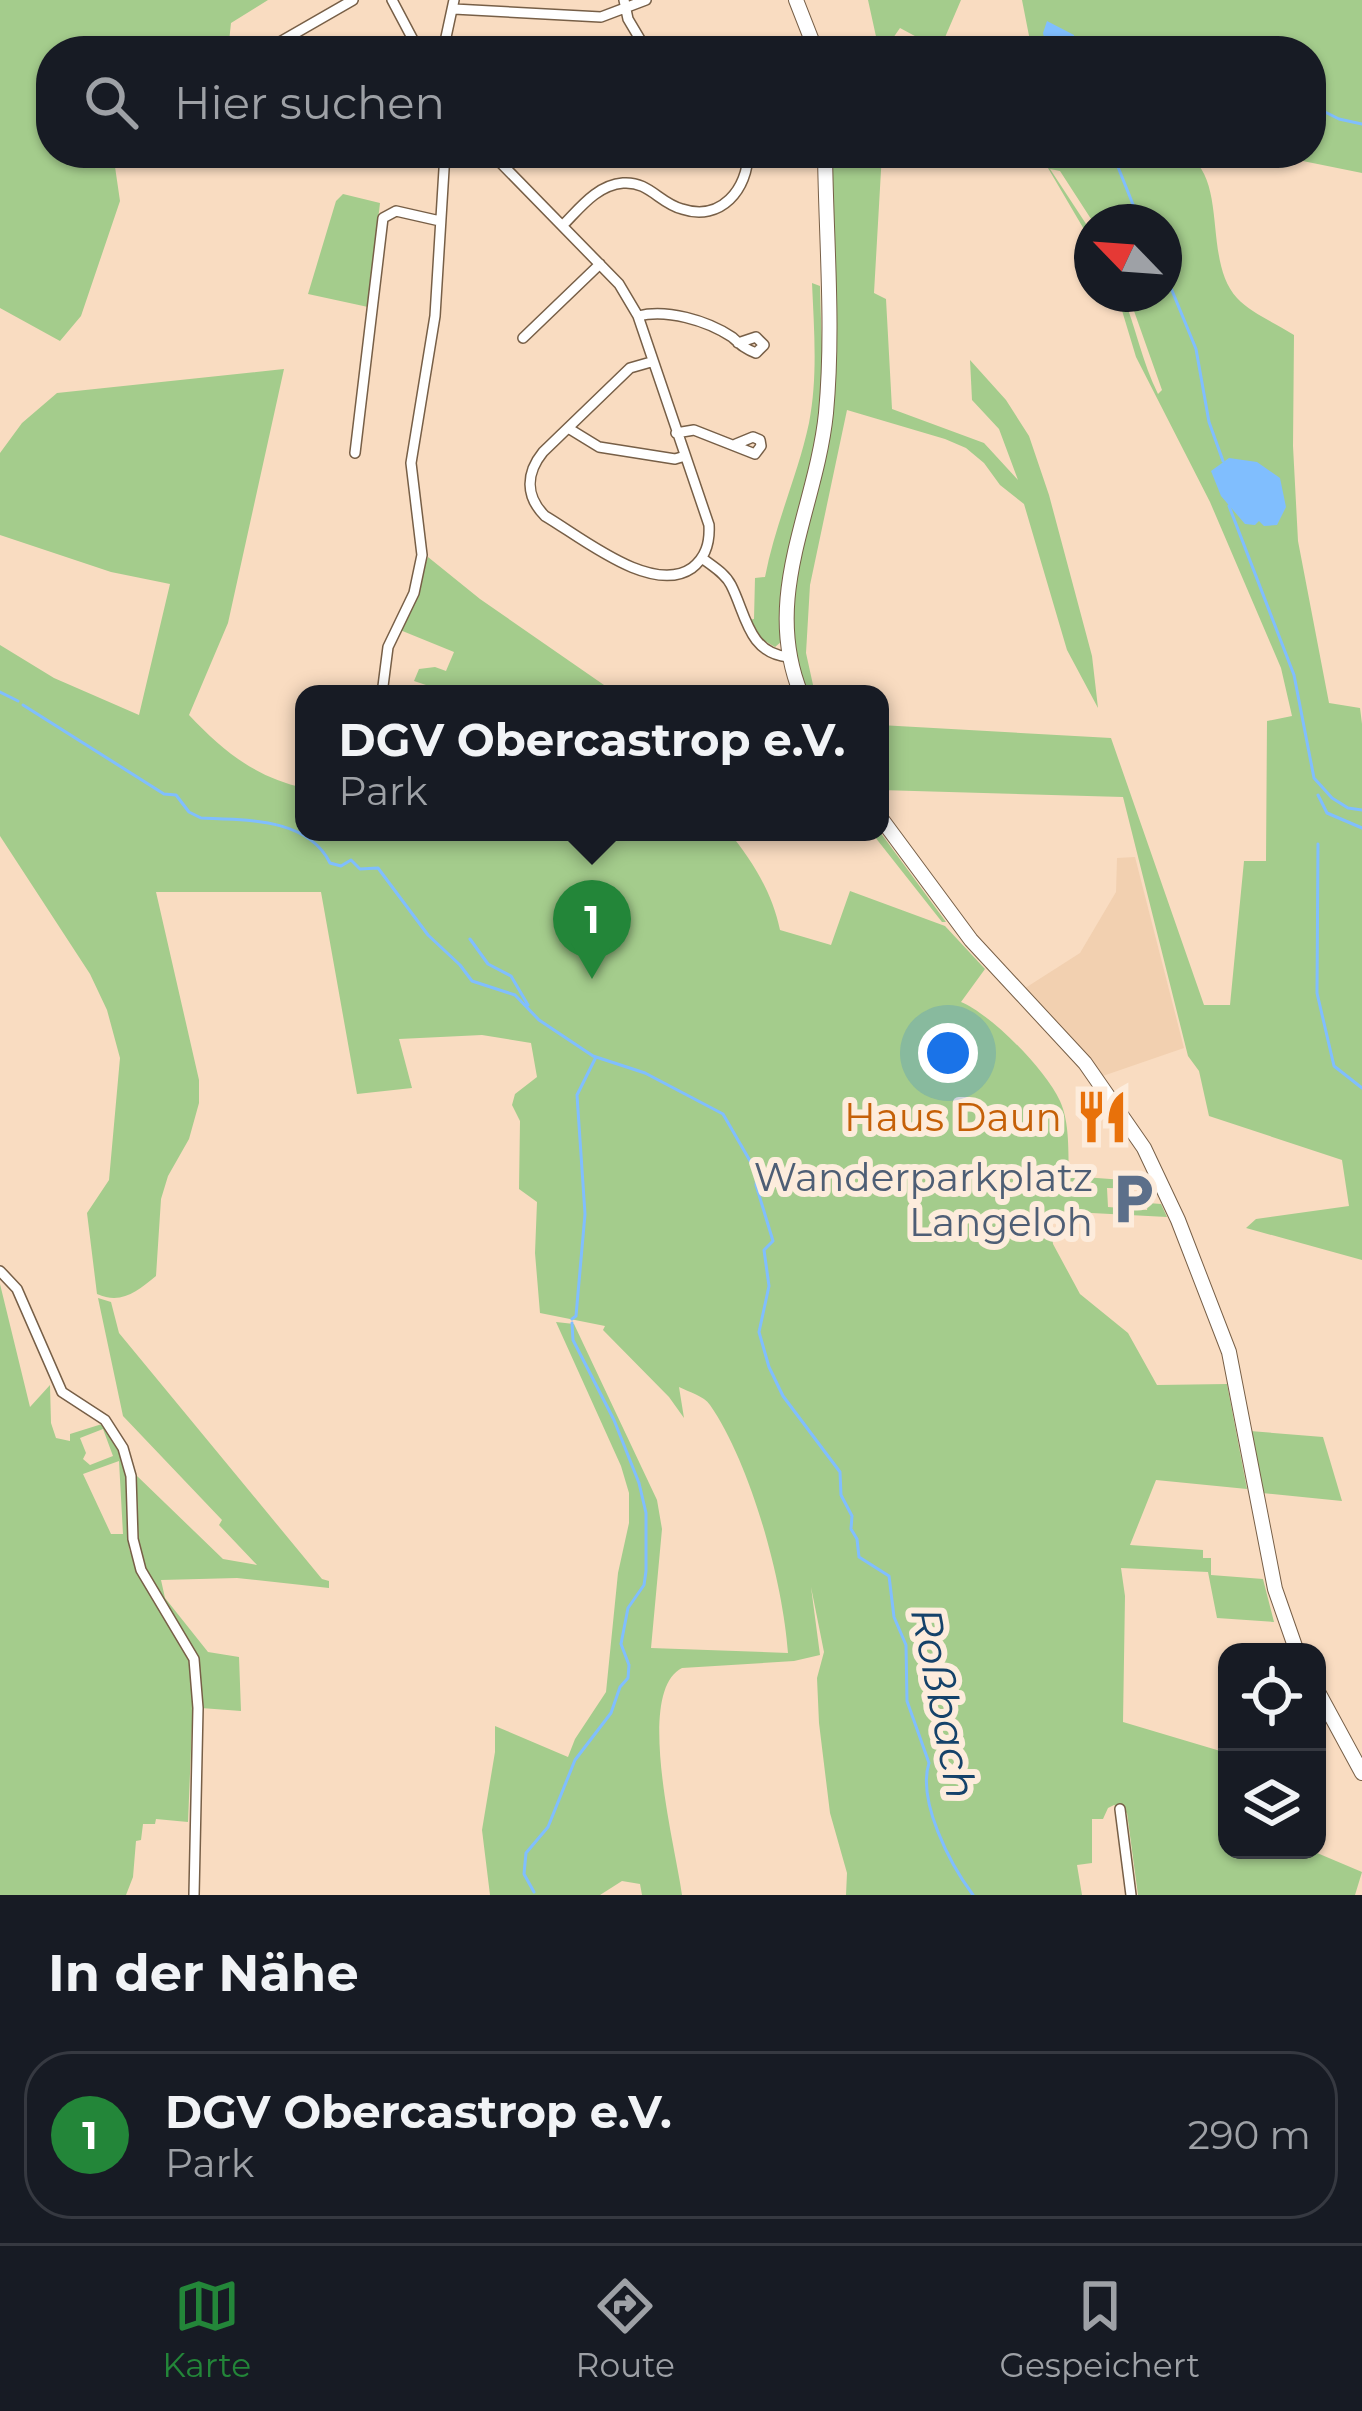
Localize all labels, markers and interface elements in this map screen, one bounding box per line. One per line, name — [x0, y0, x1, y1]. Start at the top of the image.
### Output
search box — [36, 36, 1326, 168]
icon: search — [78, 69, 144, 135]
text: Hier suchen — [174, 75, 445, 130]
north arrow — [1074, 204, 1182, 312]
popup — [295, 685, 889, 841]
text: DGV Obercastrop e.V. — [339, 712, 845, 767]
text: Park — [339, 767, 428, 815]
pin: 1 — [553, 880, 631, 979]
your location — [918, 1023, 978, 1083]
restaurant icon: Haus Daun — [1073, 1088, 1131, 1146]
place label: Haus Daun — [844, 1093, 1062, 1141]
place label: Wanderparkplatz Langeloh — [754, 1153, 1093, 1246]
parking icon: Wanderparkplatz Langeloh — [1104, 1170, 1162, 1228]
water label: Roßbach — [900, 1603, 988, 1803]
map controls — [1218, 1643, 1326, 1859]
button: locate — [1218, 1643, 1326, 1751]
button: layers — [1218, 1751, 1326, 1859]
text: In der Nähe — [48, 1942, 359, 2004]
text: DGV Obercastrop e.V. — [165, 2084, 672, 2139]
text: 1 — [82, 2111, 98, 2159]
text: 290 m — [1188, 2111, 1311, 2159]
text: Park — [165, 2139, 254, 2187]
tab: Karte — [162, 2273, 251, 2385]
tab: Route — [576, 2273, 675, 2385]
tab: Gespeichert — [999, 2273, 1200, 2385]

